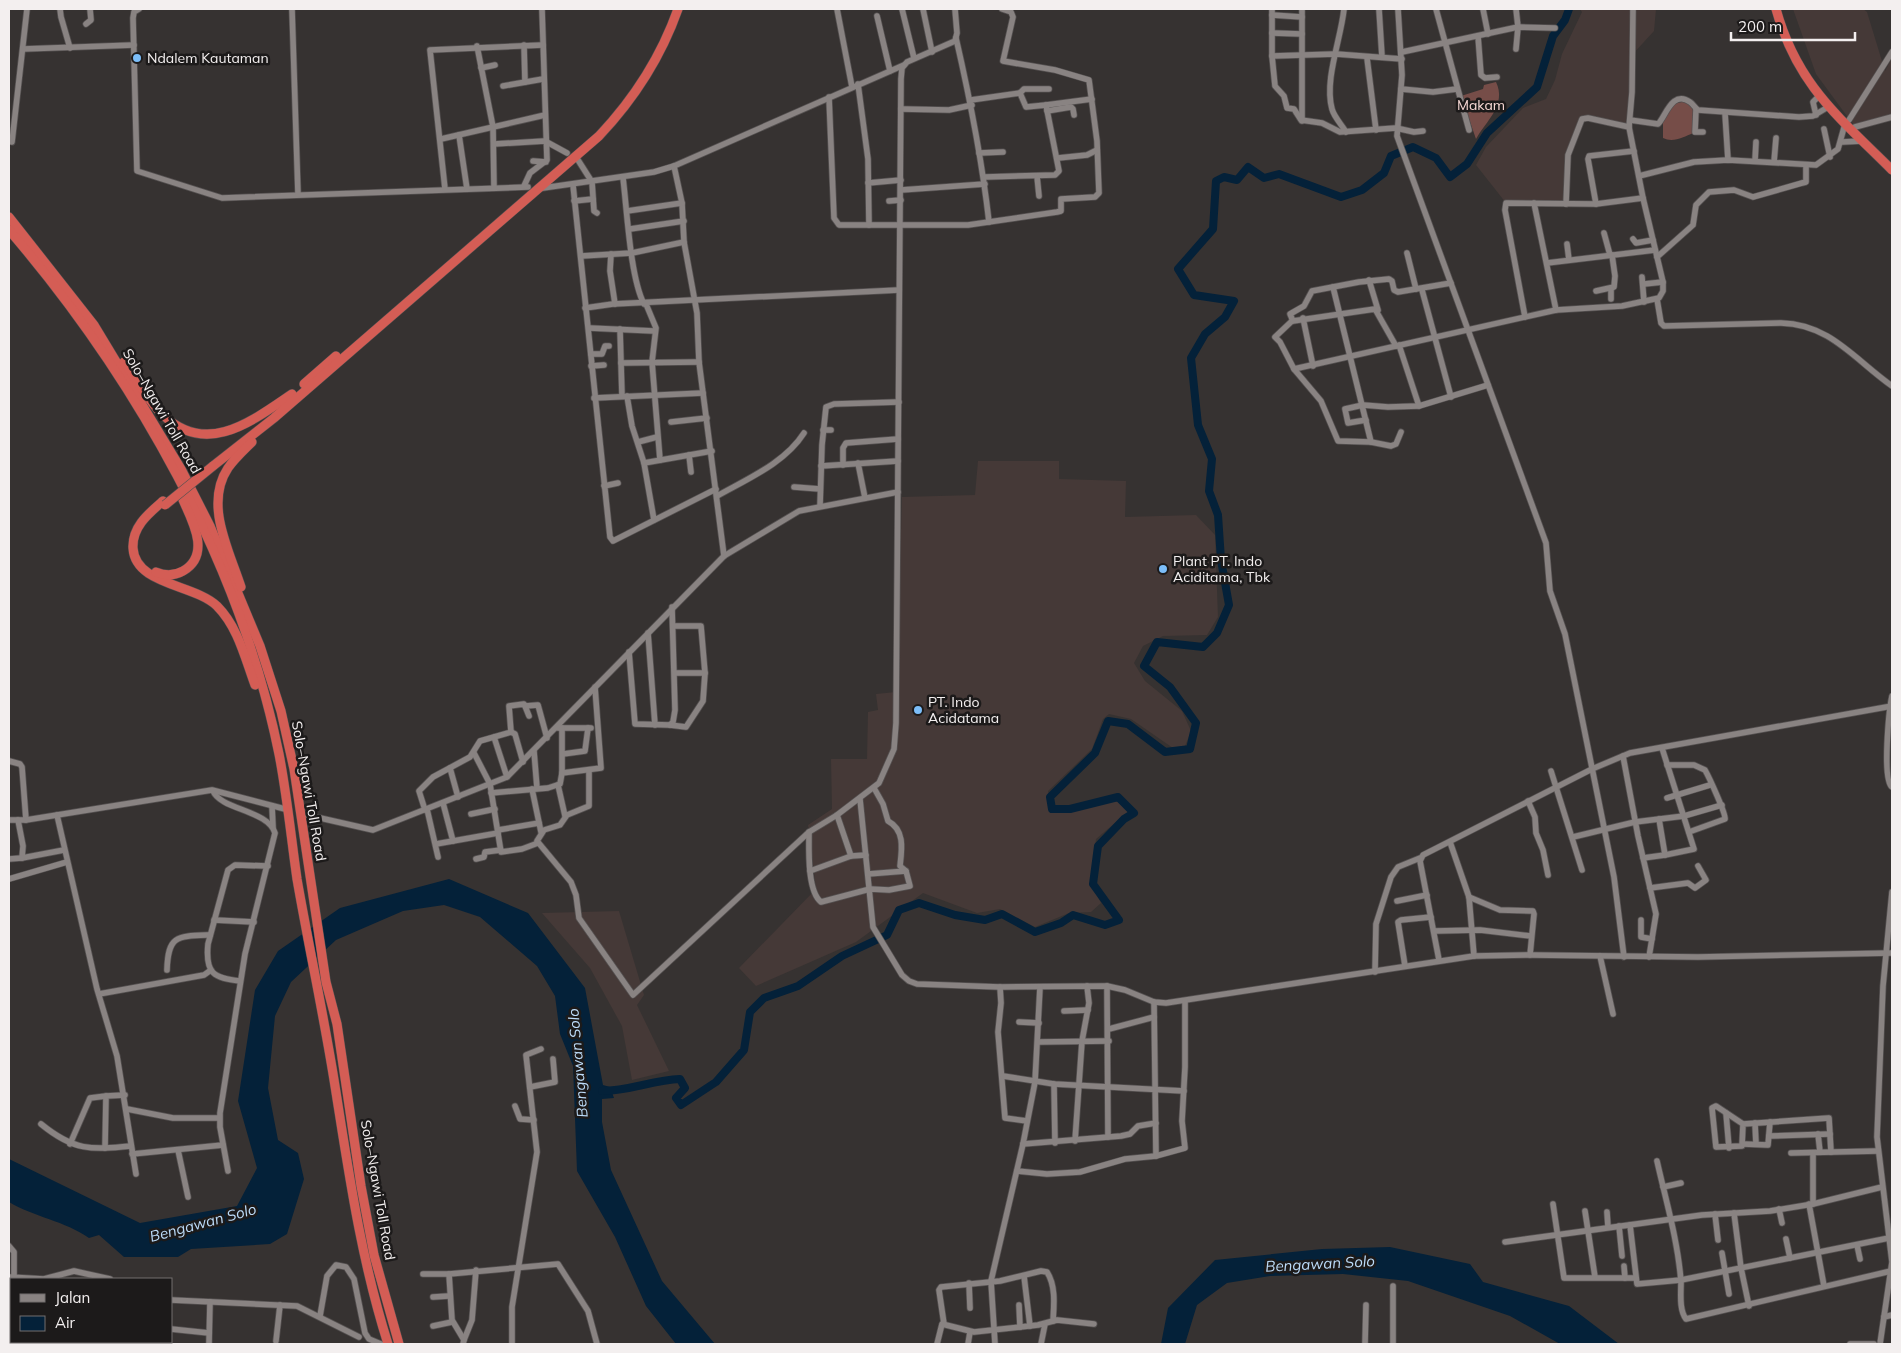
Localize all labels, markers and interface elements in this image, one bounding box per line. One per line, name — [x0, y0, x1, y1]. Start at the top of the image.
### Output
scale bar — [1731, 10, 1855, 42]
text: 200 m — [1738, 17, 1782, 36]
place label: Ndalem Kautaman — [147, 49, 269, 67]
marker: Ndalem Kautaman — [131, 52, 143, 64]
park label: Makam — [1457, 96, 1505, 114]
street label: Solo–Ngawi Toll Road — [119, 345, 205, 477]
place label: Plant PT. Indo Aciditama, Tbk — [1173, 552, 1271, 586]
marker: Plant PT. Indo Aciditama, Tbk — [1157, 563, 1169, 575]
place label: PT. Indo Acidatama — [928, 693, 999, 727]
marker: PT. Indo Acidatama — [912, 704, 924, 716]
street label: Solo–Ngawi Toll Road — [288, 720, 330, 862]
water label: Bengawan Solo — [563, 1007, 592, 1119]
street label: Solo–Ngawi Toll Road — [357, 1119, 399, 1261]
water label: Bengawan Solo — [147, 1199, 259, 1246]
water label: Bengawan Solo — [1265, 1251, 1376, 1276]
legend — [10, 1278, 172, 1343]
text: Jalan — [55, 1288, 90, 1307]
text: Air — [55, 1313, 76, 1332]

